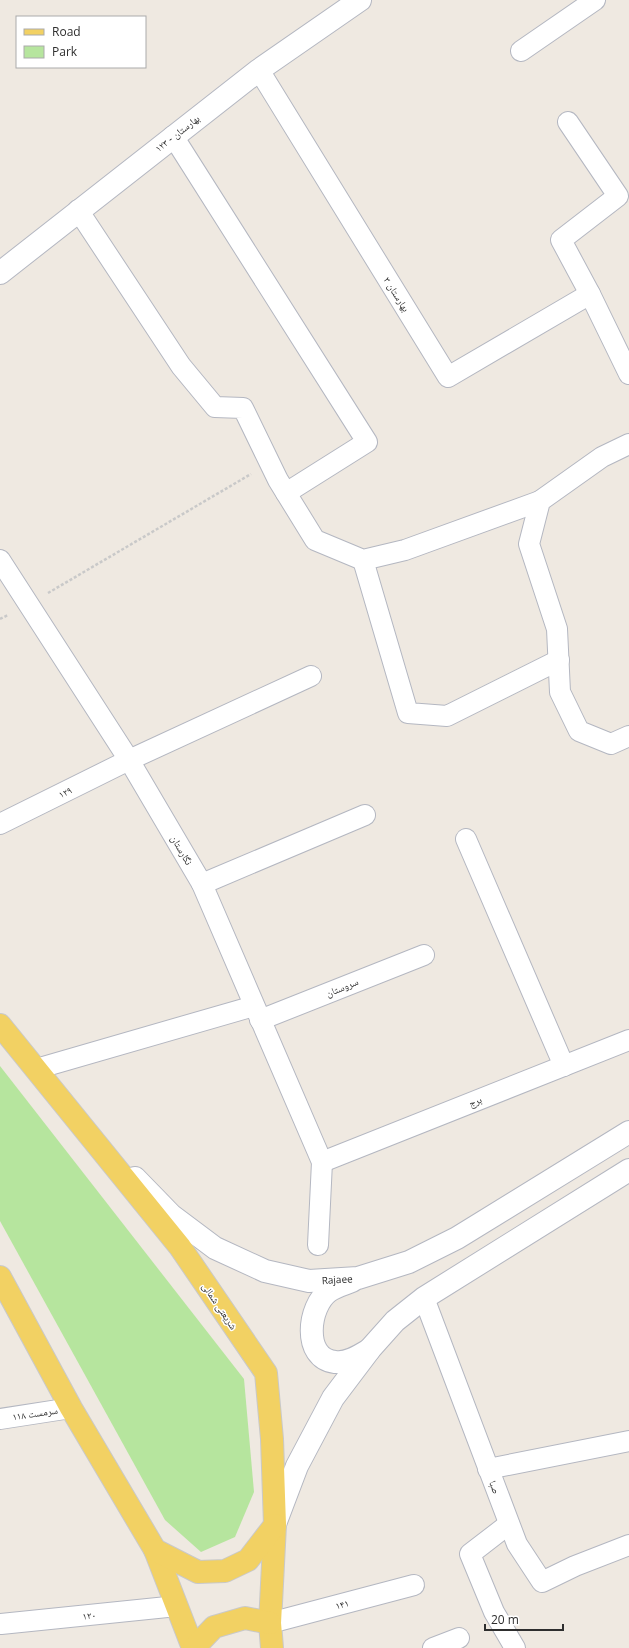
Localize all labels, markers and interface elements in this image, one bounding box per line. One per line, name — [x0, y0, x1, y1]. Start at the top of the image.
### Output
legend — [16, 16, 146, 68]
text: Road — [52, 23, 81, 40]
text: Park — [52, 43, 78, 60]
street label: بهارستان - ۱۲۳ — [152, 111, 203, 155]
street label: بهارستان ۳ — [381, 274, 413, 314]
street label: ۱۲۹ — [56, 783, 75, 801]
street label: نگارستان — [168, 833, 196, 868]
street label: سروستان — [324, 974, 361, 1000]
street label: برج — [466, 1092, 484, 1110]
street label: Rajaee — [321, 1271, 353, 1287]
street label: شریعتی شمالی — [199, 1280, 241, 1332]
street label: سرمست ۱۱۸ — [11, 1402, 59, 1424]
street label: صبا — [486, 1478, 504, 1496]
street label: ۱۴۱ — [334, 1595, 350, 1613]
scale bar — [485, 1606, 563, 1632]
street label: ۱۲۰ — [82, 1607, 96, 1623]
text: 20 m — [491, 1611, 519, 1628]

